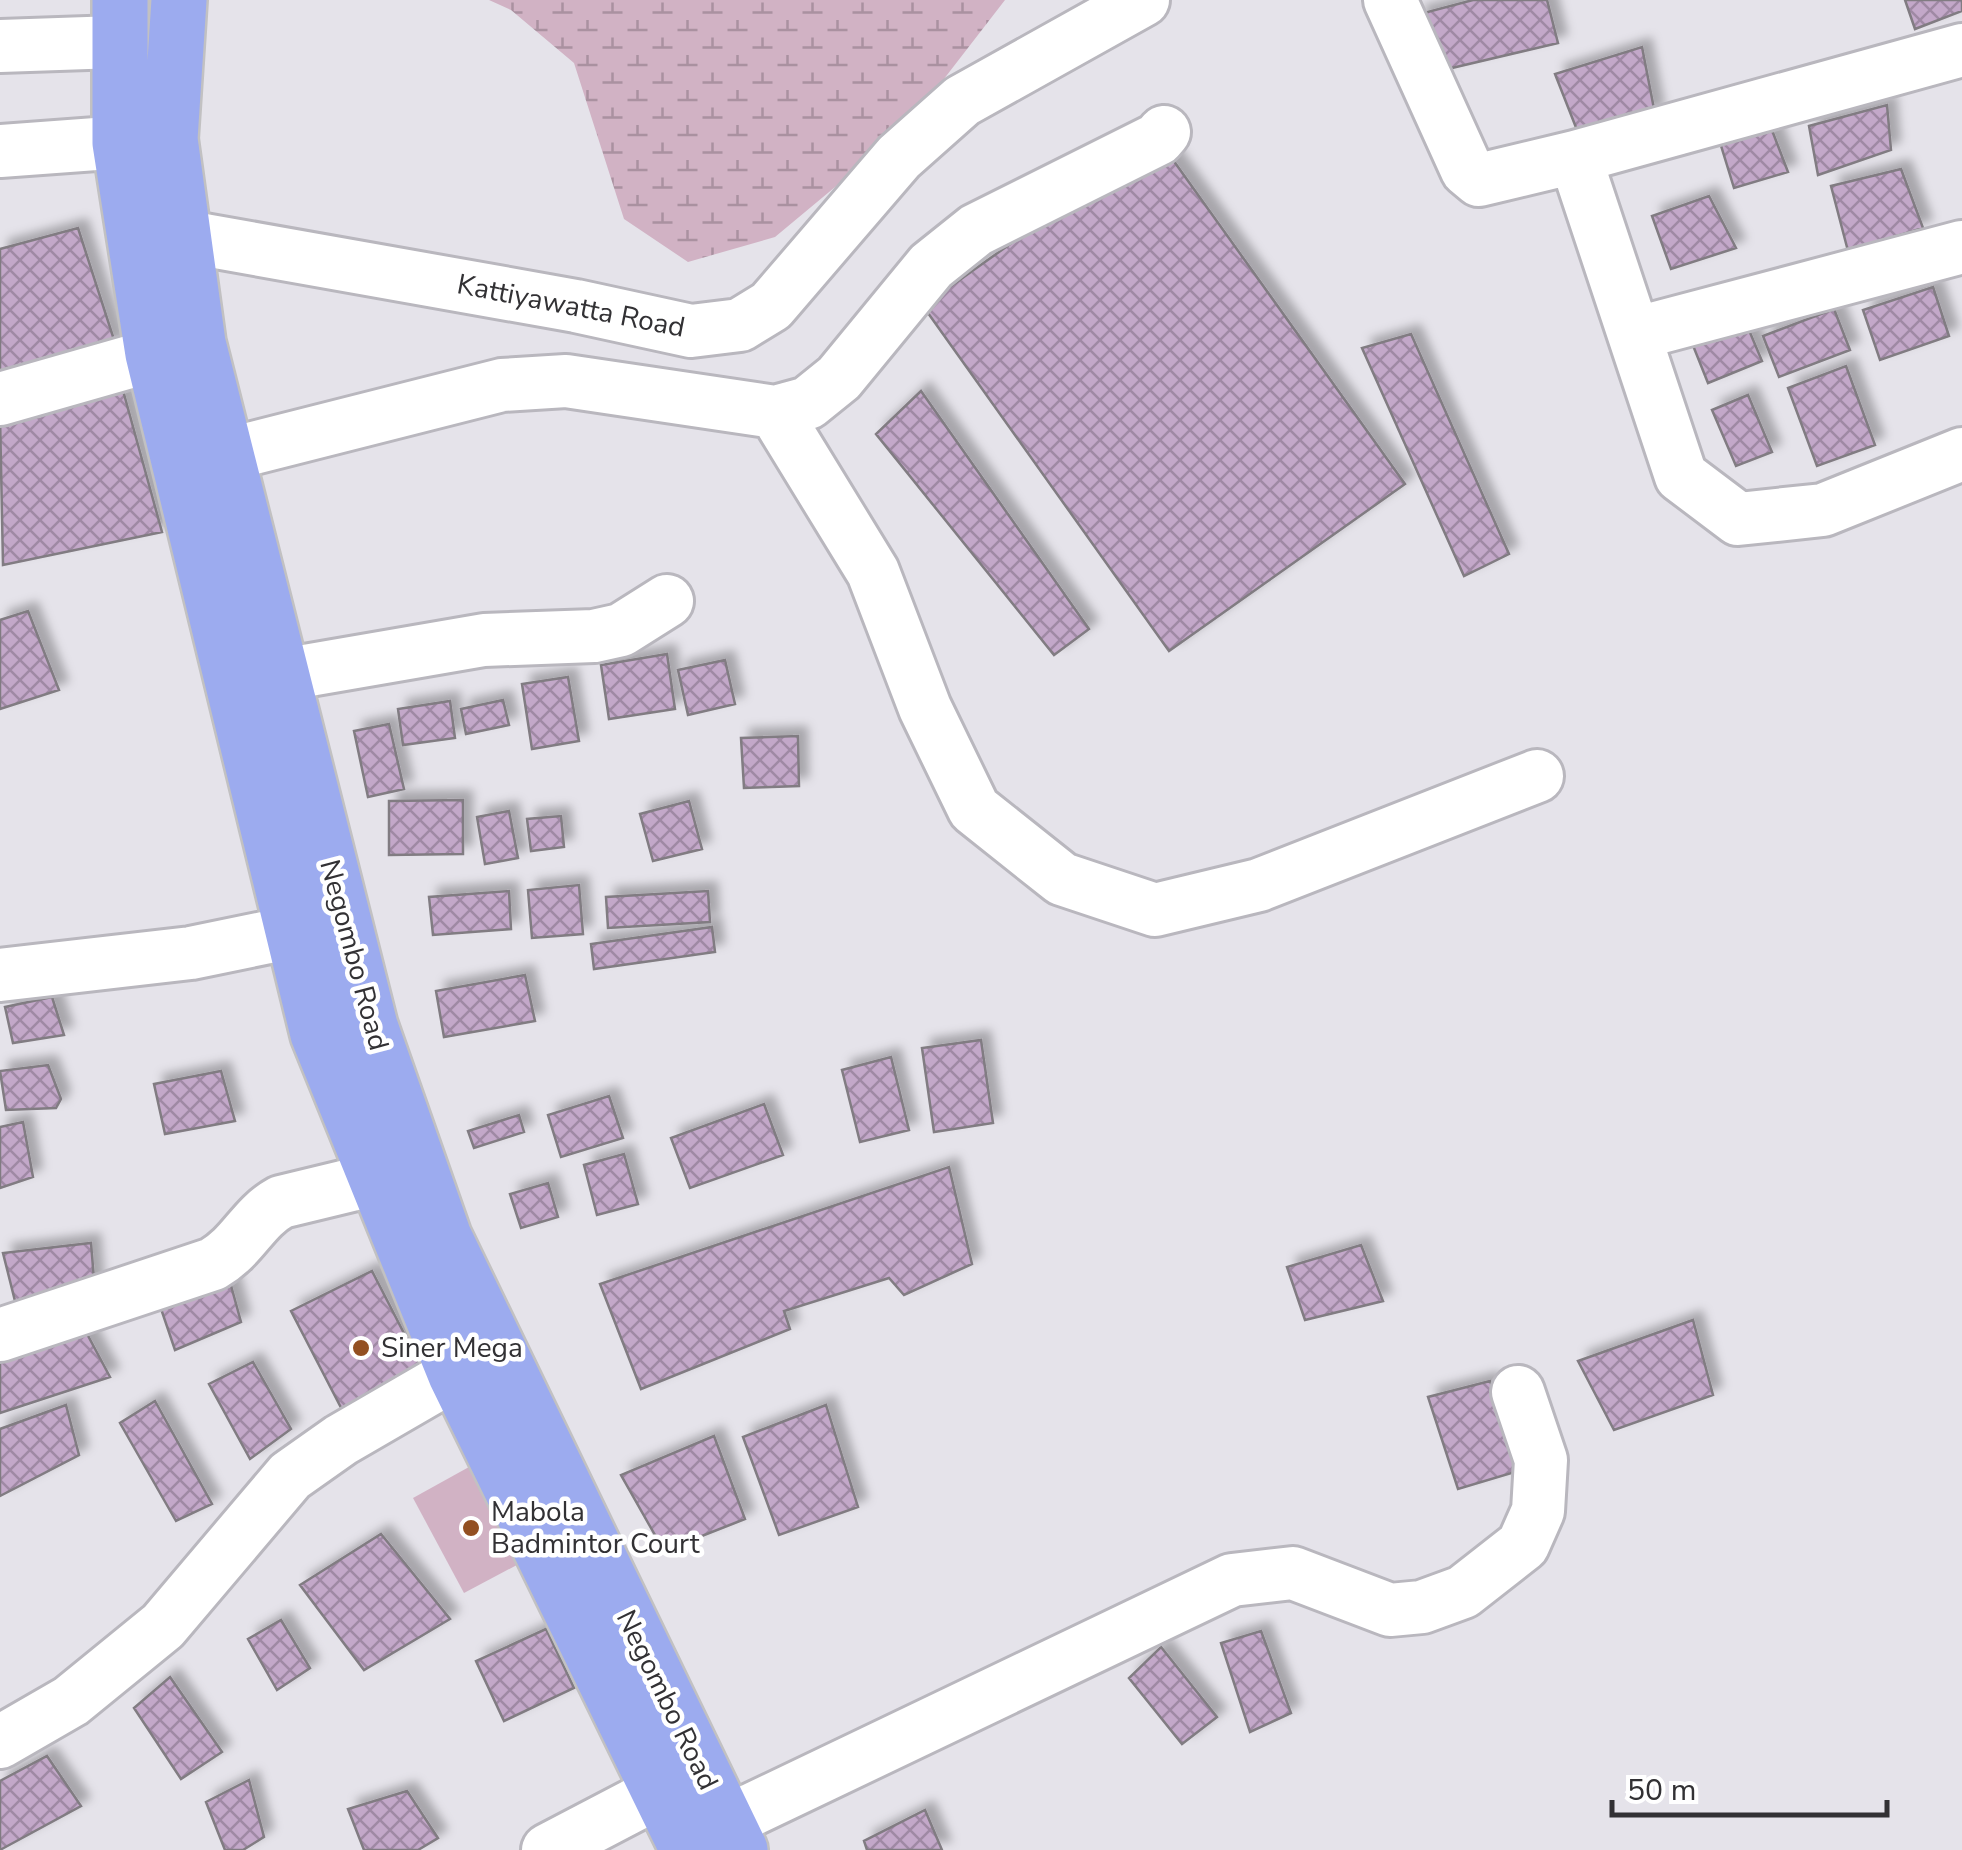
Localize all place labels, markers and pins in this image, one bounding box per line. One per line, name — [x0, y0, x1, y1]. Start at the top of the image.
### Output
place label: Siner Mega — [381, 1329, 523, 1367]
marker: Siner Mega — [350, 1337, 372, 1359]
place label: Mabola Badmintor Court — [491, 1493, 700, 1563]
marker: Mabola Badmintor Court — [460, 1517, 482, 1539]

